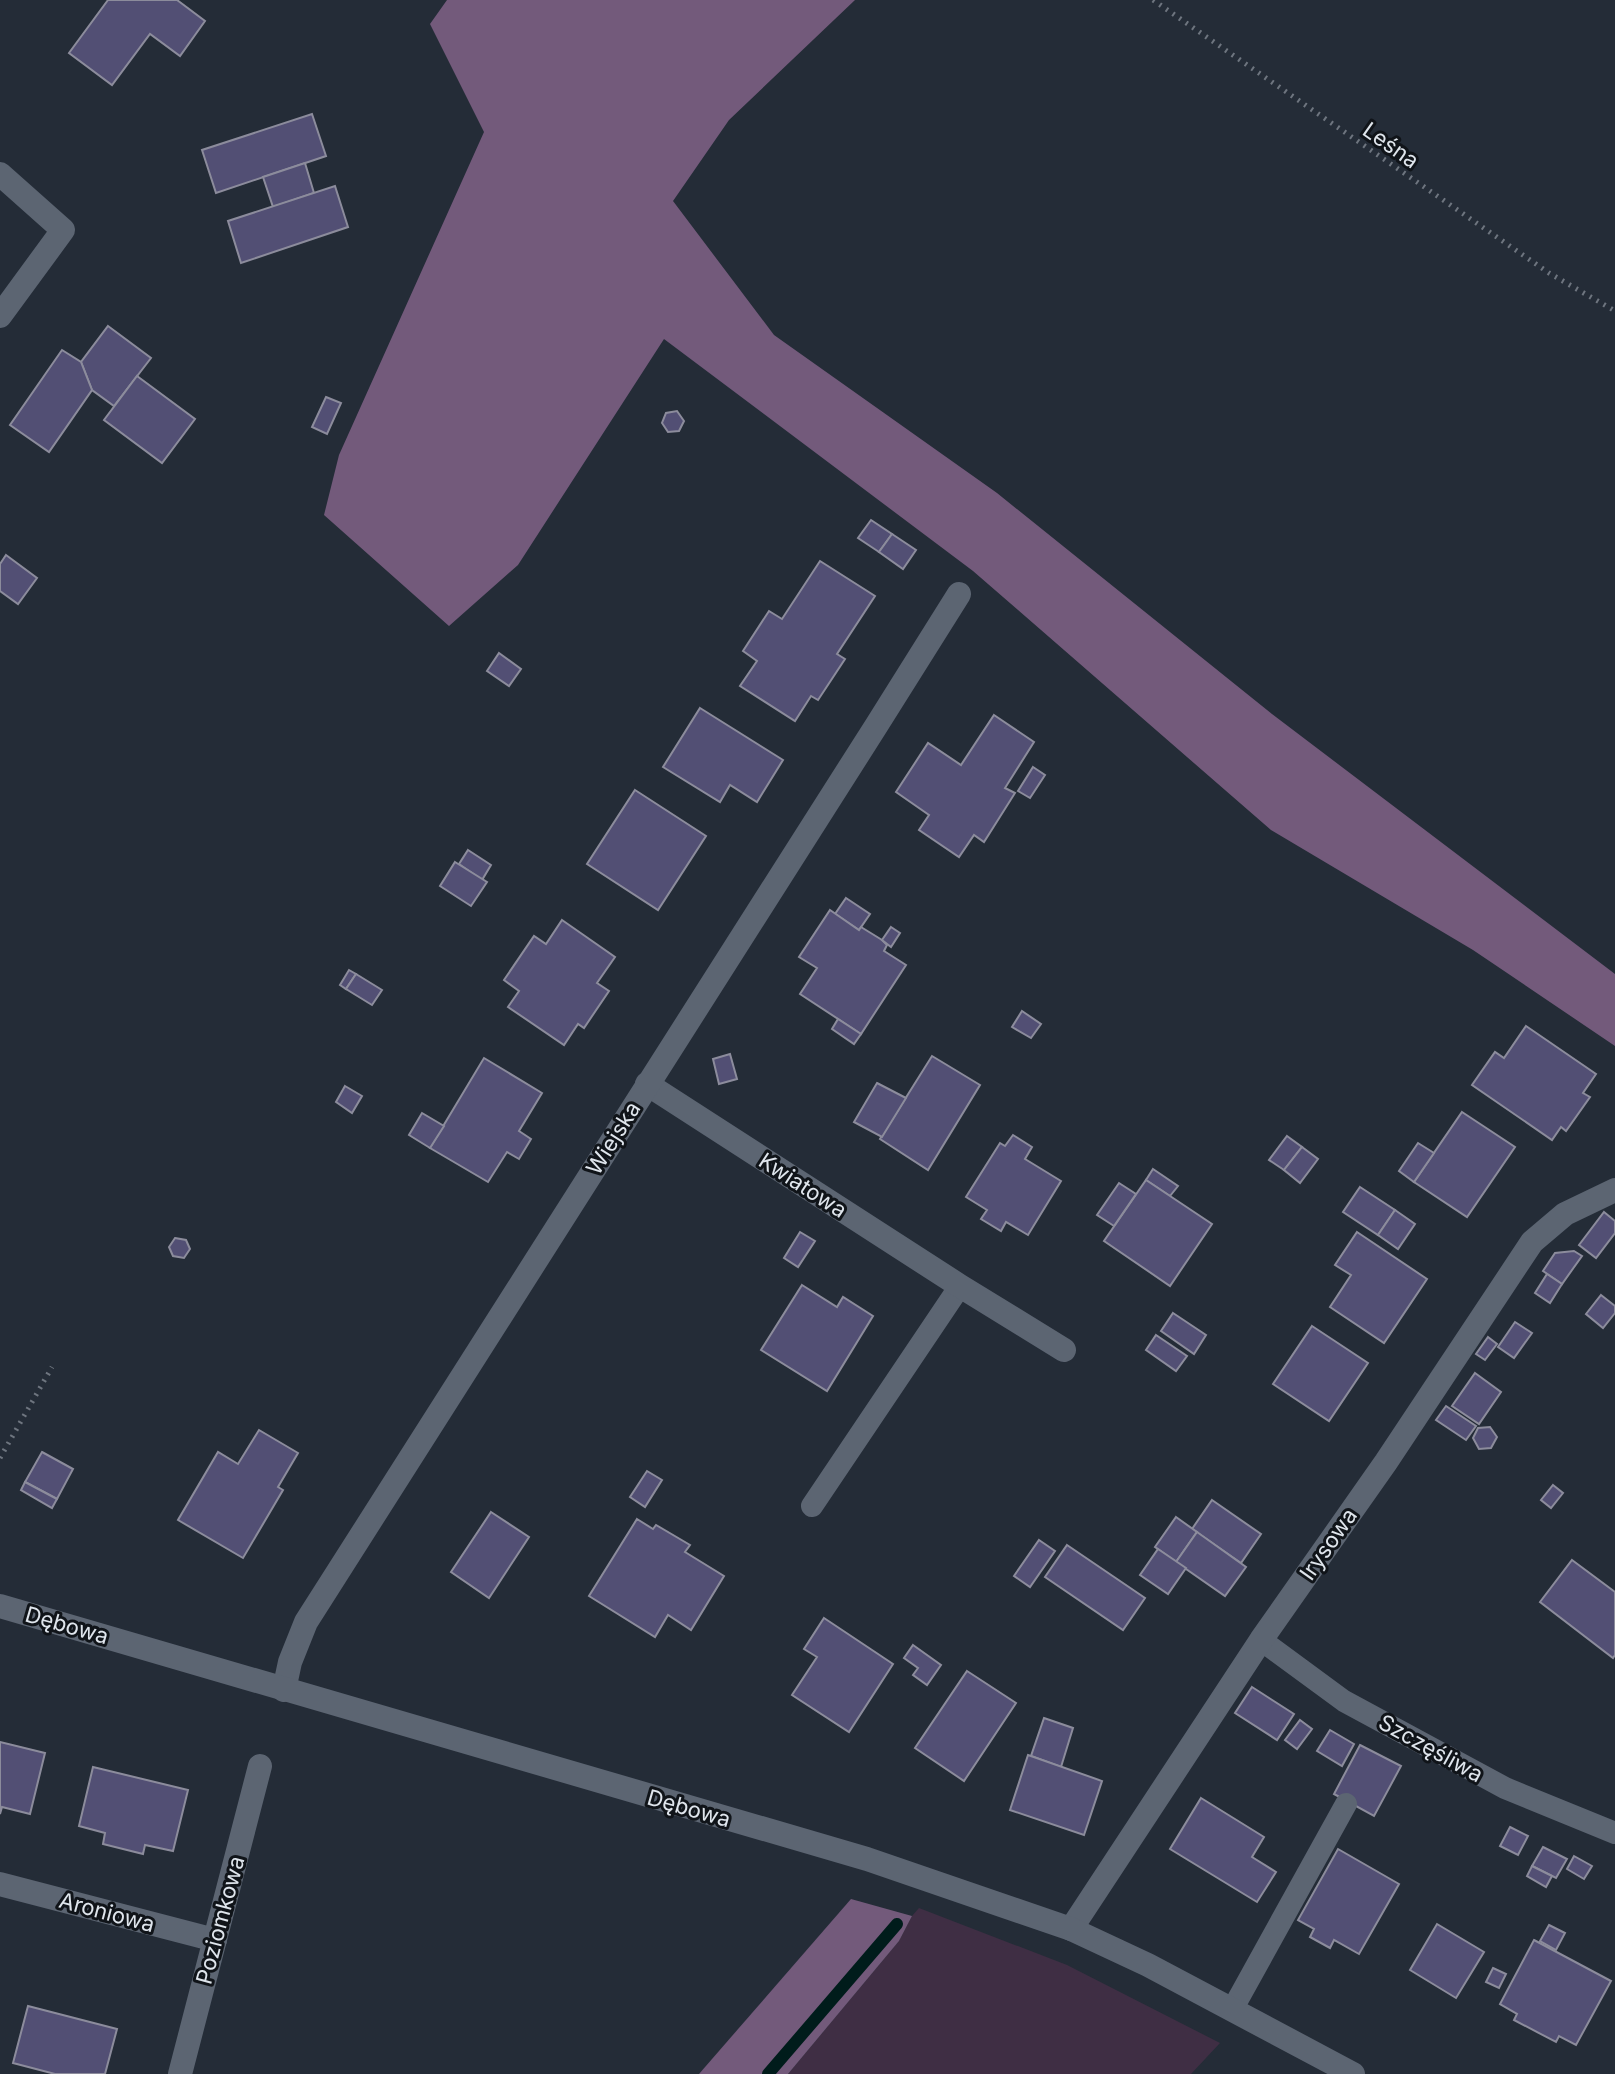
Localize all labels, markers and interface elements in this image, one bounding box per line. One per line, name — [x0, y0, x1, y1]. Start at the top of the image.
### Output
street label: Leśna — [1358, 117, 1424, 173]
street label: Wiejska — [580, 1097, 646, 1179]
street label: Kwiatowa — [754, 1147, 852, 1223]
street label: Irysowa — [1294, 1503, 1362, 1585]
street label: Dębowa — [22, 1601, 112, 1649]
street label: Szczęśliwa — [1374, 1709, 1488, 1787]
street label: Dębowa — [644, 1784, 734, 1832]
street label: Poziomkowa — [190, 1853, 250, 1987]
street label: Aroniowa — [56, 1887, 158, 1937]

